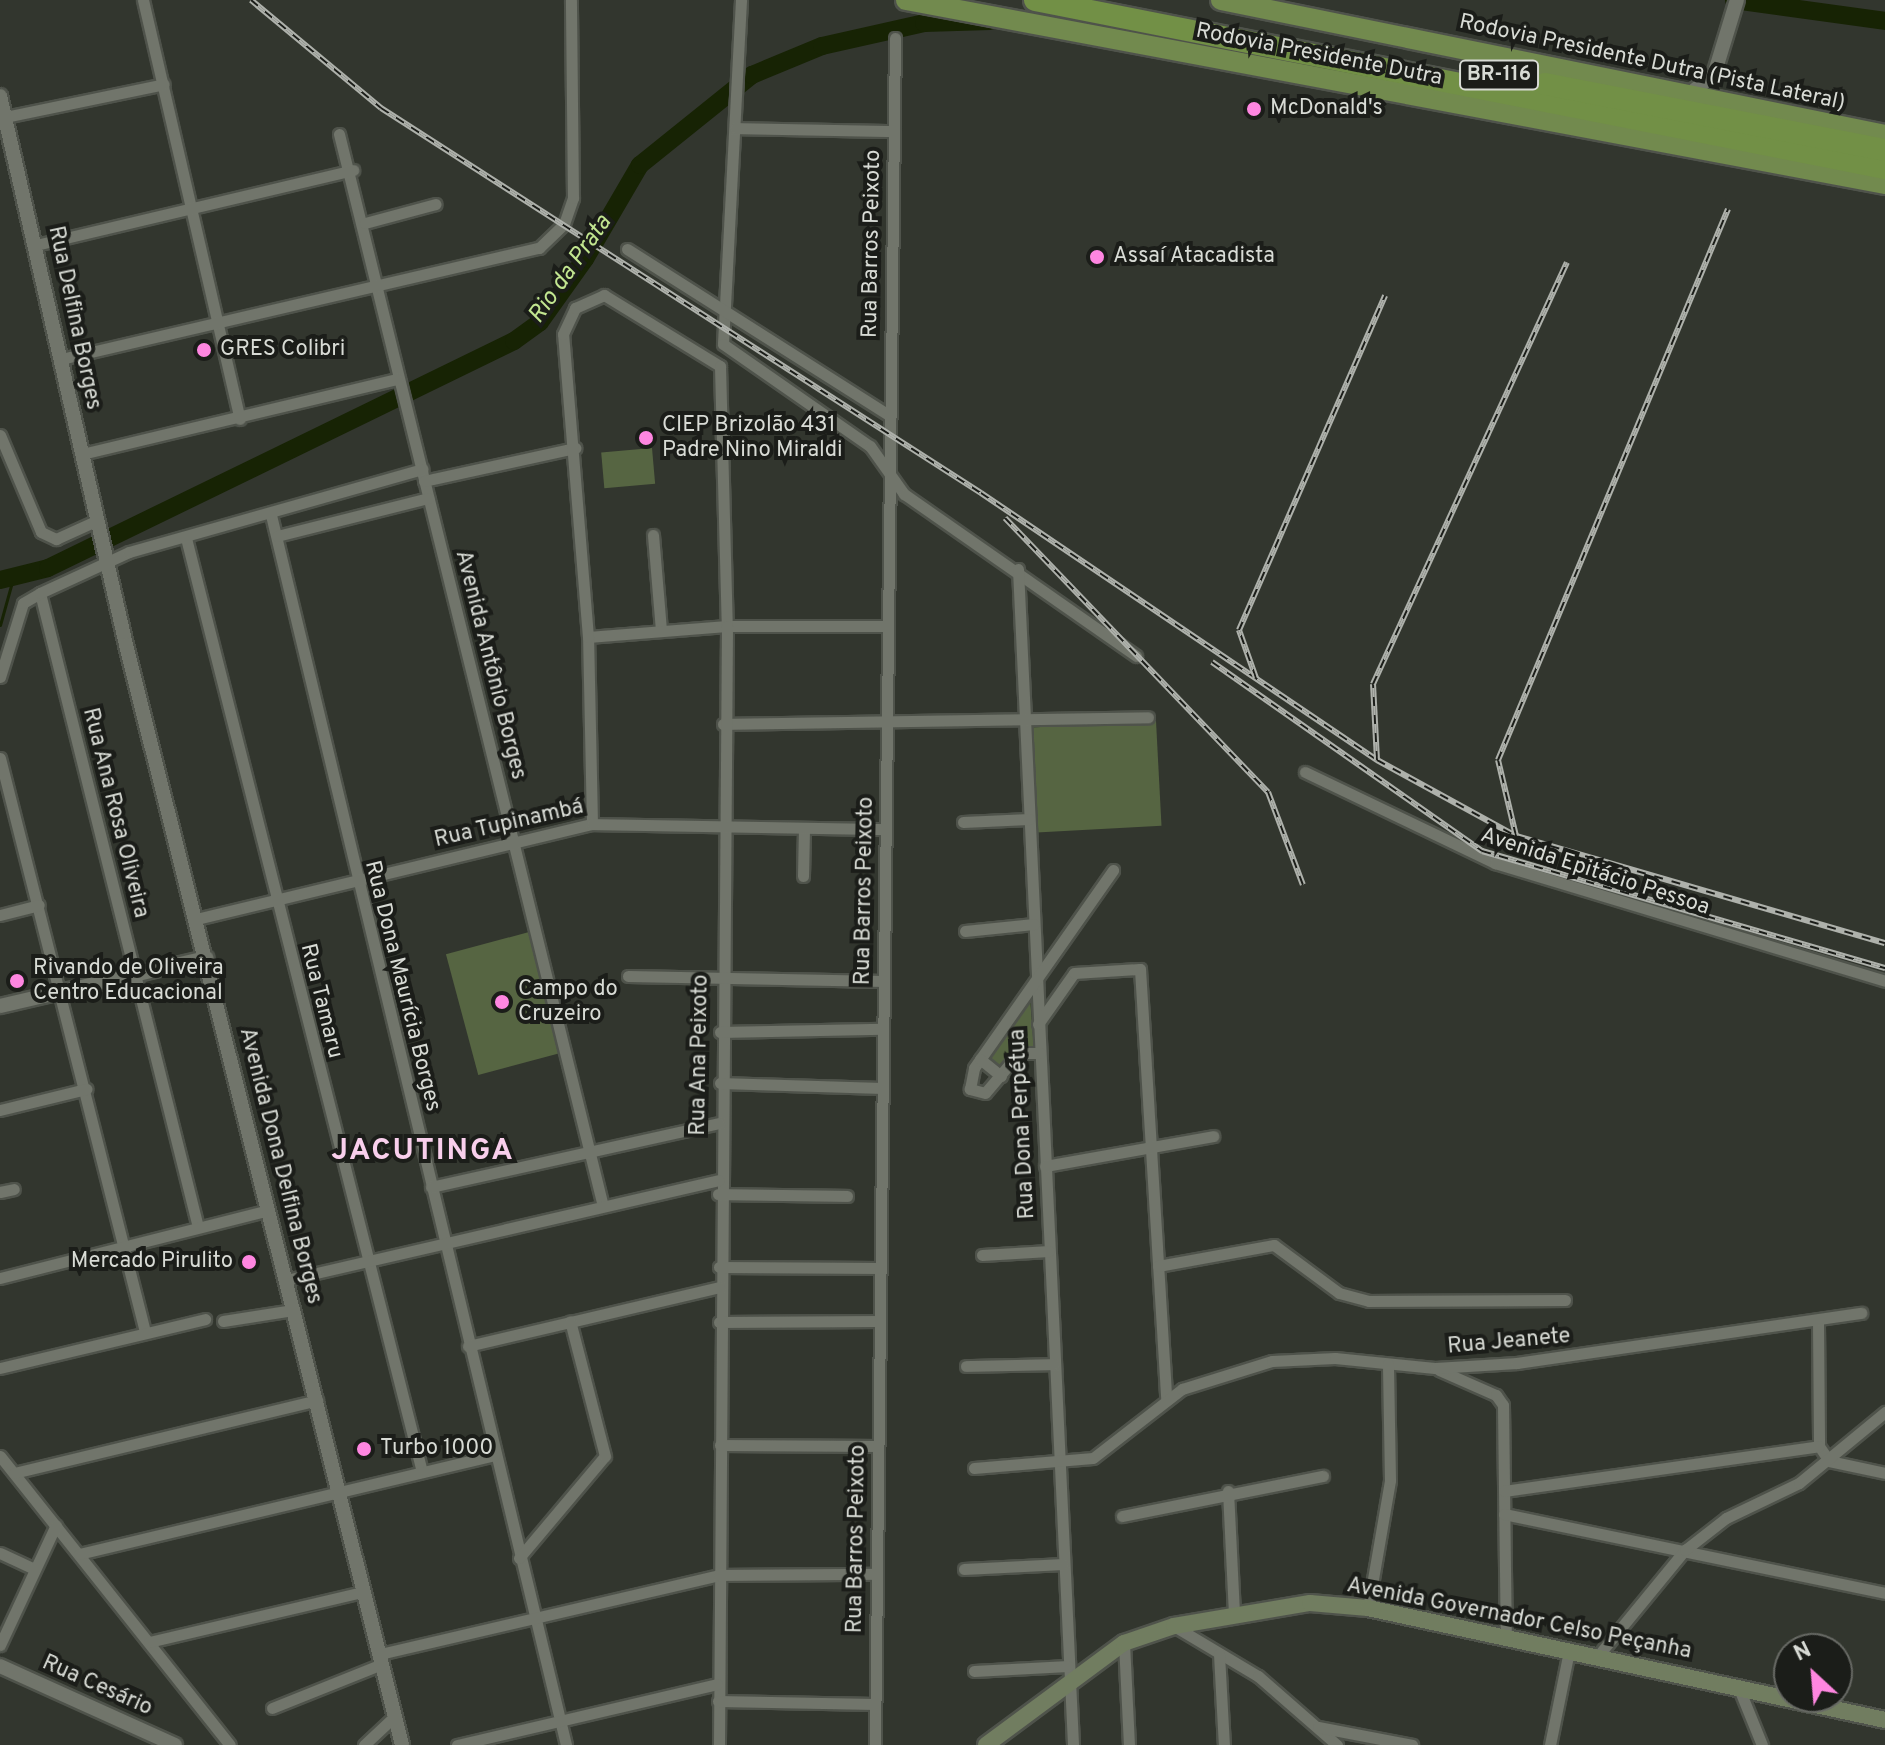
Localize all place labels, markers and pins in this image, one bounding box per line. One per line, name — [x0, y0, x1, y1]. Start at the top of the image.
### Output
place label: McDonald's — [1270, 96, 1383, 122]
marker: McDonald's — [1245, 100, 1263, 118]
place label: Assaí Atacadista — [1113, 244, 1276, 270]
marker: Assaí Atacadista — [1088, 248, 1106, 266]
place label: GRES Colibri — [220, 337, 345, 363]
marker: GRES Colibri — [195, 341, 213, 359]
place label: CIEP Brizolão 431 Padre Nino Miraldi — [662, 412, 843, 464]
marker: CIEP Brizolão 431 Padre Nino Miraldi — [637, 429, 655, 447]
place label: Rivando de Oliveira Centro Educacional — [33, 955, 223, 1006]
marker: Rivando de Oliveira Centro Educacional — [8, 972, 26, 990]
place label: Campo do Cruzeiro — [518, 976, 618, 1028]
marker: Campo do Cruzeiro — [493, 993, 511, 1011]
place label: Mercado Pirulito — [71, 1249, 233, 1275]
marker: Mercado Pirulito — [240, 1253, 258, 1271]
place label: Turbo 1000 — [380, 1436, 493, 1462]
marker: Turbo 1000 — [355, 1440, 373, 1458]

